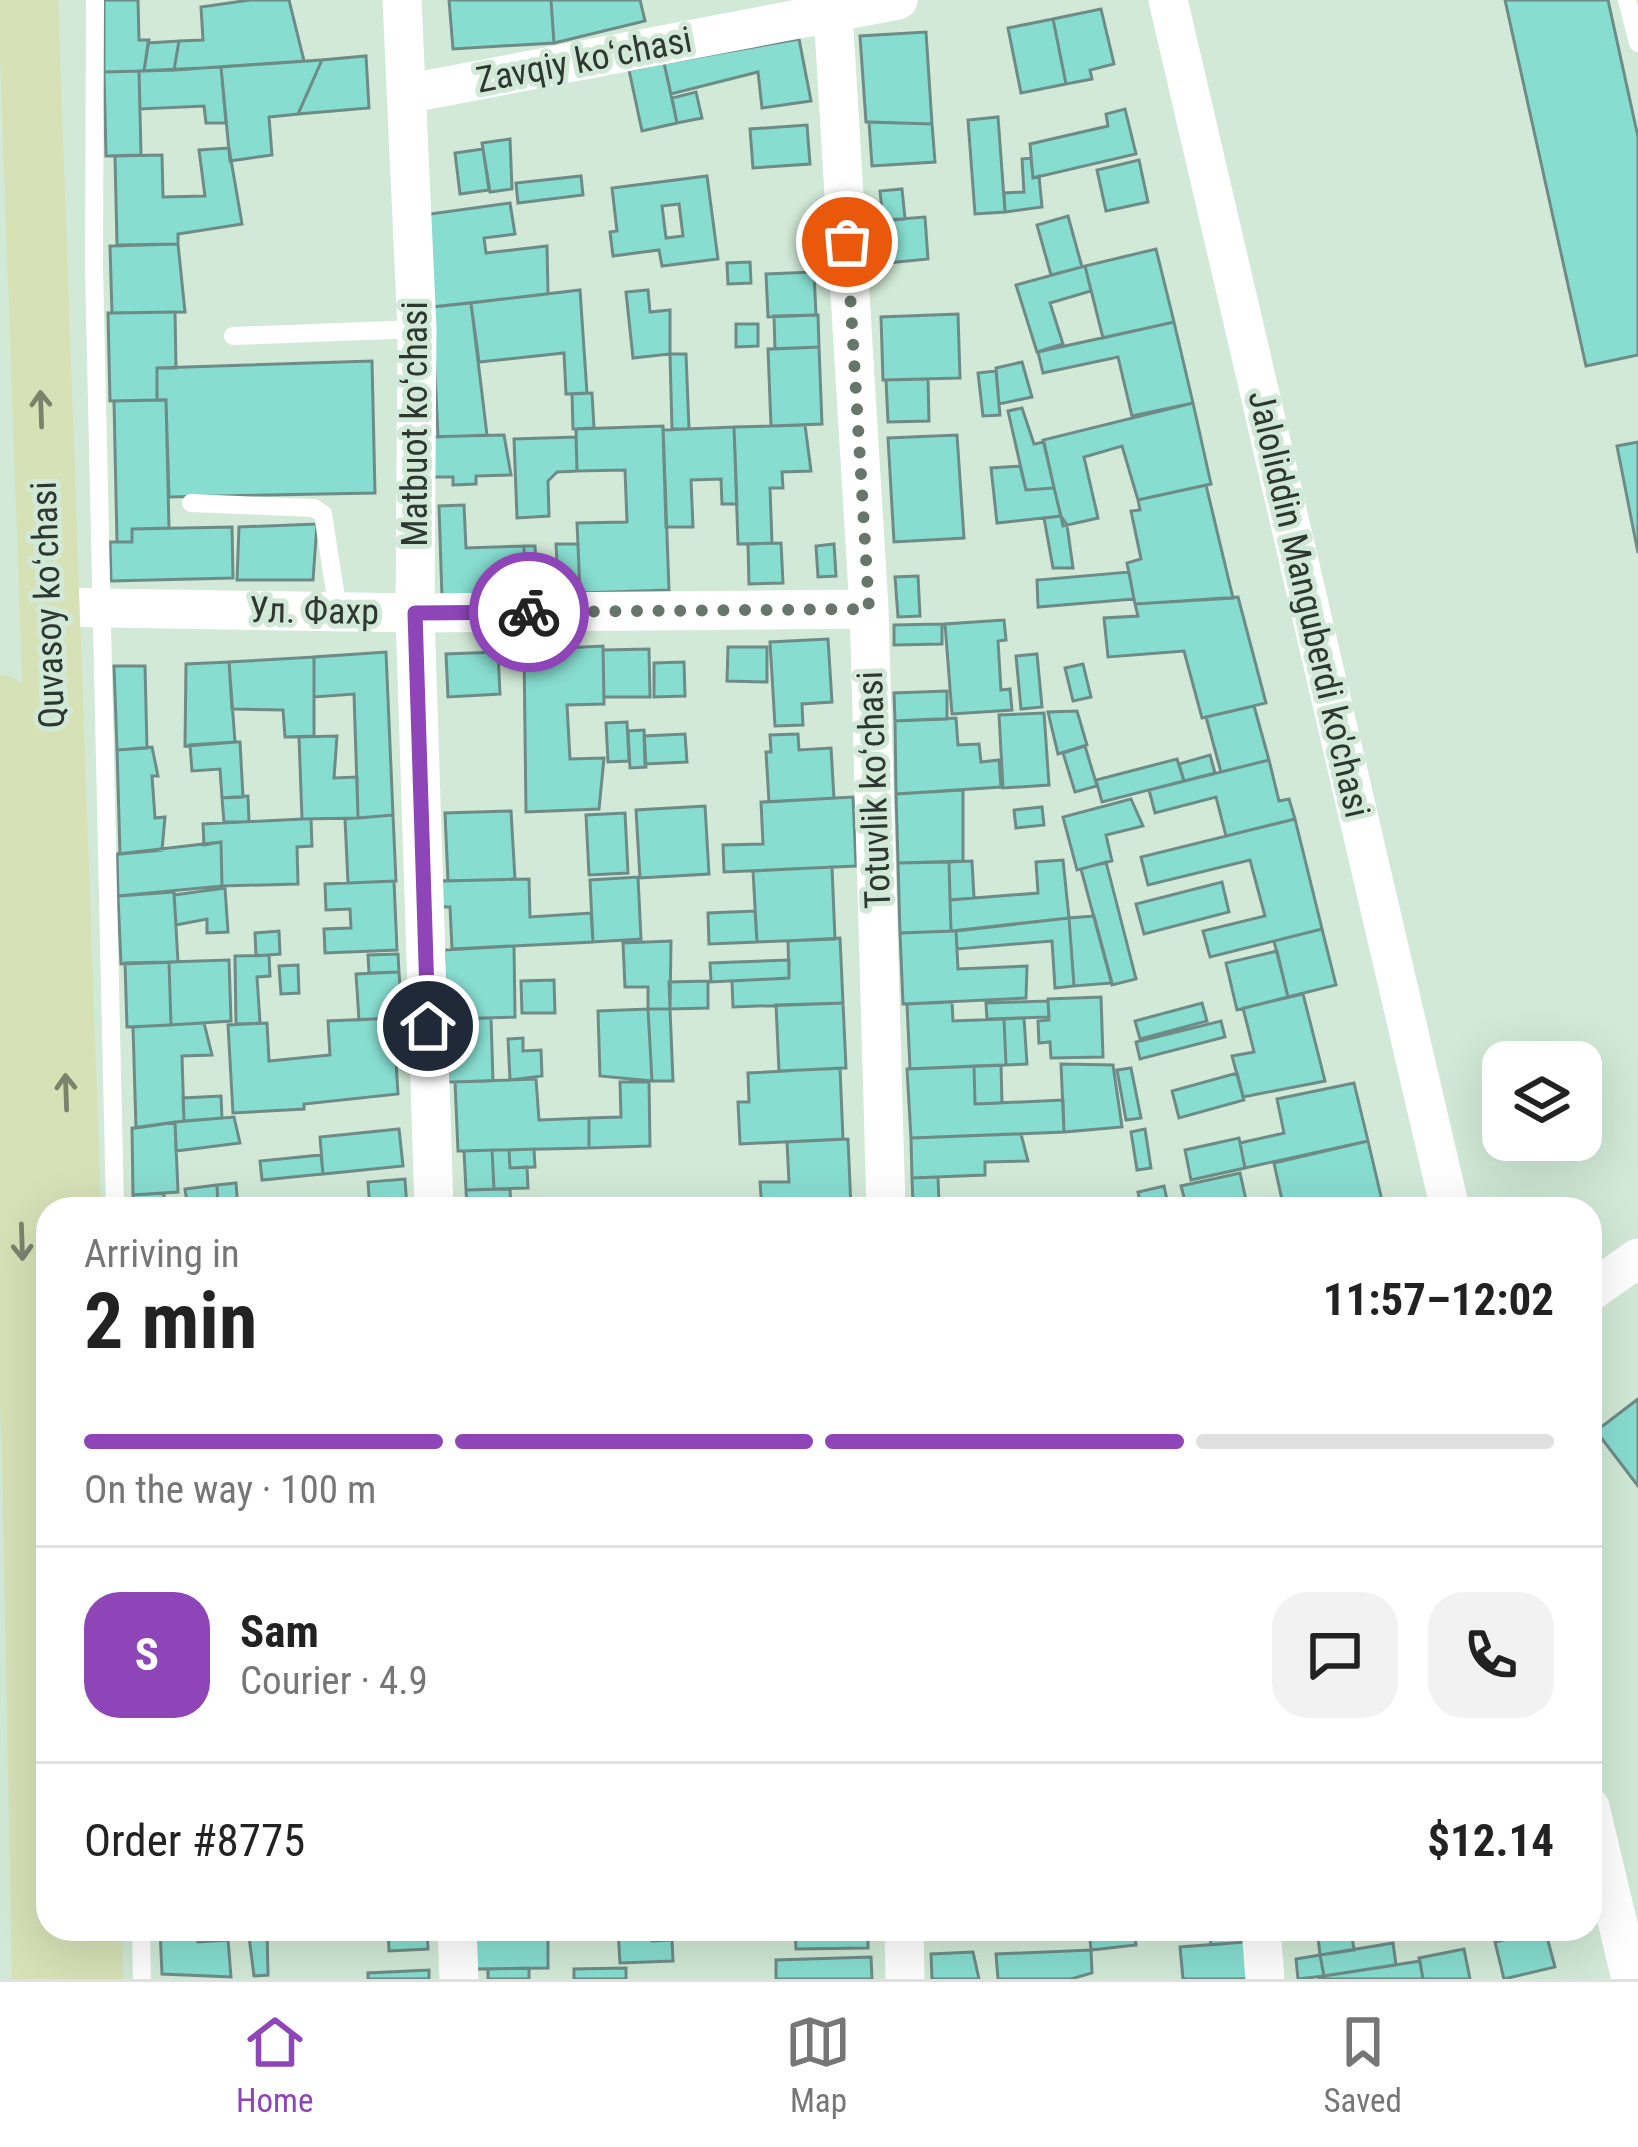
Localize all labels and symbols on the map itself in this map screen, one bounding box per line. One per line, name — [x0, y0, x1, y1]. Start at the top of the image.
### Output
street label: Zavqiy koʻchasi — [473, 19, 695, 101]
pin — [796, 191, 898, 293]
street label: Matbuot koʻchasi — [394, 301, 436, 547]
street label: Jaloliddin Manguberdi ko'chasi — [1239, 386, 1379, 822]
one-way arrow — [30, 390, 53, 429]
street label: Quvasoy koʻchasi — [23, 481, 73, 729]
courier — [469, 552, 589, 672]
street label: Ул. Фахр — [249, 589, 379, 633]
street label: Totuvlik koʻchasi — [849, 670, 899, 910]
pin — [377, 975, 479, 1077]
one-way arrow — [54, 1073, 77, 1112]
one-way arrow — [11, 1222, 34, 1261]

